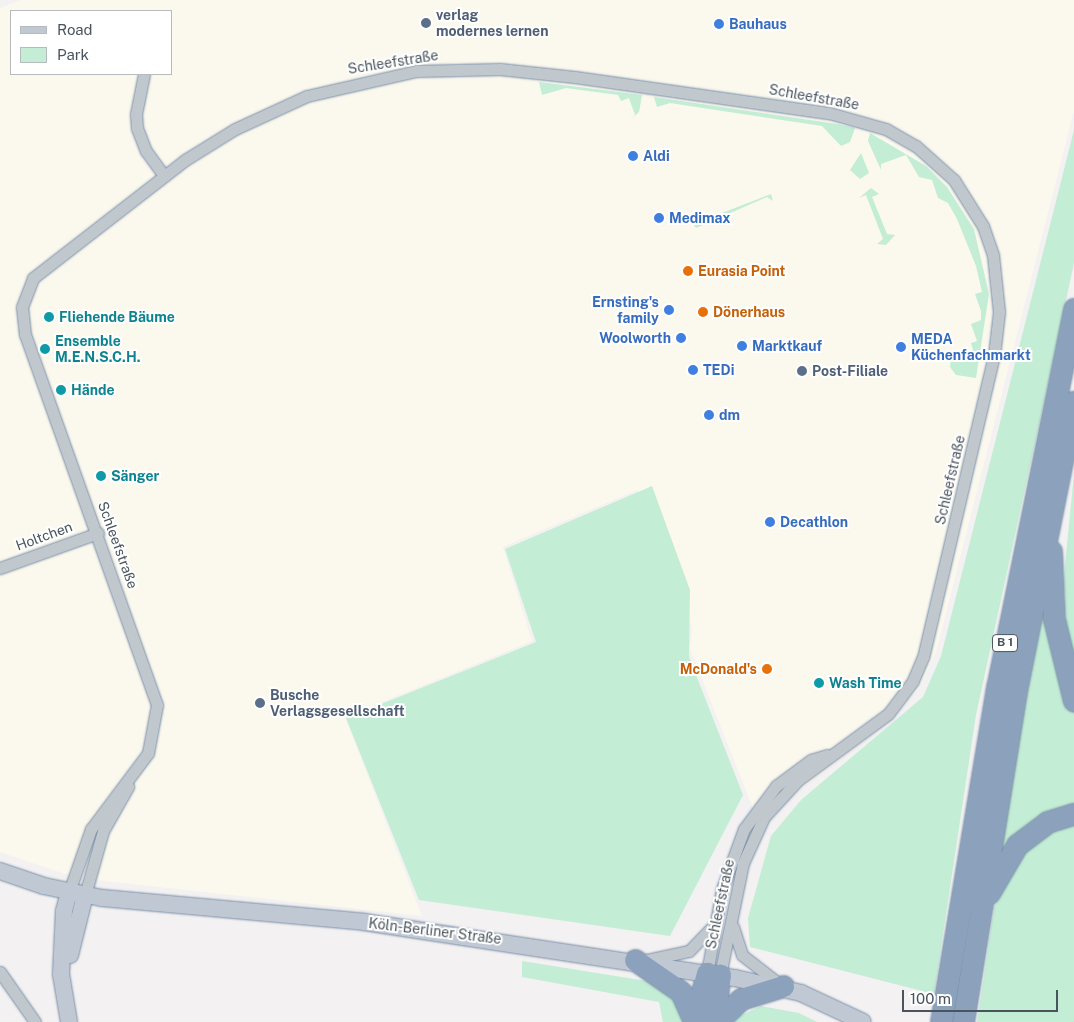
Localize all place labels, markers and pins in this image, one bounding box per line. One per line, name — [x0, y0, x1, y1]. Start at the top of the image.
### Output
place label: verlag modernes lernen — [436, 7, 549, 40]
place label: Bauhaus — [729, 16, 787, 32]
marker: verlag modernes lernen — [420, 17, 432, 29]
marker: Bauhaus — [713, 18, 725, 30]
place label: Aldi — [643, 148, 670, 164]
marker: Aldi — [627, 150, 639, 162]
place label: Medimax — [669, 210, 731, 226]
marker: Medimax — [653, 212, 665, 224]
place label: Eurasia Point — [698, 263, 785, 279]
marker: Eurasia Point — [682, 265, 694, 277]
place label: Ernsting's family — [592, 294, 659, 326]
marker: Ernsting's family — [663, 304, 675, 316]
place label: Dönerhaus — [713, 304, 785, 320]
marker: Dönerhaus — [697, 306, 709, 318]
place label: Fliehende Bäume — [59, 309, 175, 325]
marker: Fliehende Bäume — [43, 311, 55, 323]
place label: Woolworth — [599, 330, 671, 346]
place label: MEDA Küchenfachmarkt — [911, 331, 1031, 364]
marker: Woolworth — [675, 332, 687, 344]
place label: Ensemble M.E.N.S.C.H. — [55, 333, 141, 366]
place label: Marktkauf — [752, 338, 822, 354]
marker: Marktkauf — [736, 340, 748, 352]
marker: MEDA Küchenfachmarkt — [895, 341, 907, 353]
marker: Ensemble M.E.N.S.C.H. — [39, 343, 51, 355]
place label: TEDi — [703, 362, 734, 378]
place label: Post-Filiale — [812, 363, 888, 379]
marker: TEDi — [687, 364, 699, 376]
marker: Post-Filiale — [796, 365, 808, 377]
place label: Hände — [71, 382, 115, 398]
marker: Hände — [55, 384, 67, 396]
place label: dm — [719, 407, 740, 423]
marker: dm — [703, 409, 715, 421]
place label: Sänger — [111, 468, 159, 484]
marker: Sänger — [95, 470, 107, 482]
place label: Decathlon — [780, 514, 848, 530]
marker: Decathlon — [764, 516, 776, 528]
place label: McDonald's — [680, 661, 757, 677]
marker: McDonald's — [761, 663, 773, 675]
place label: Wash Time — [829, 675, 902, 691]
marker: Wash Time — [813, 677, 825, 689]
place label: Busche Verlagsgesellschaft — [270, 687, 405, 720]
marker: Busche Verlagsgesellschaft — [254, 697, 266, 709]

